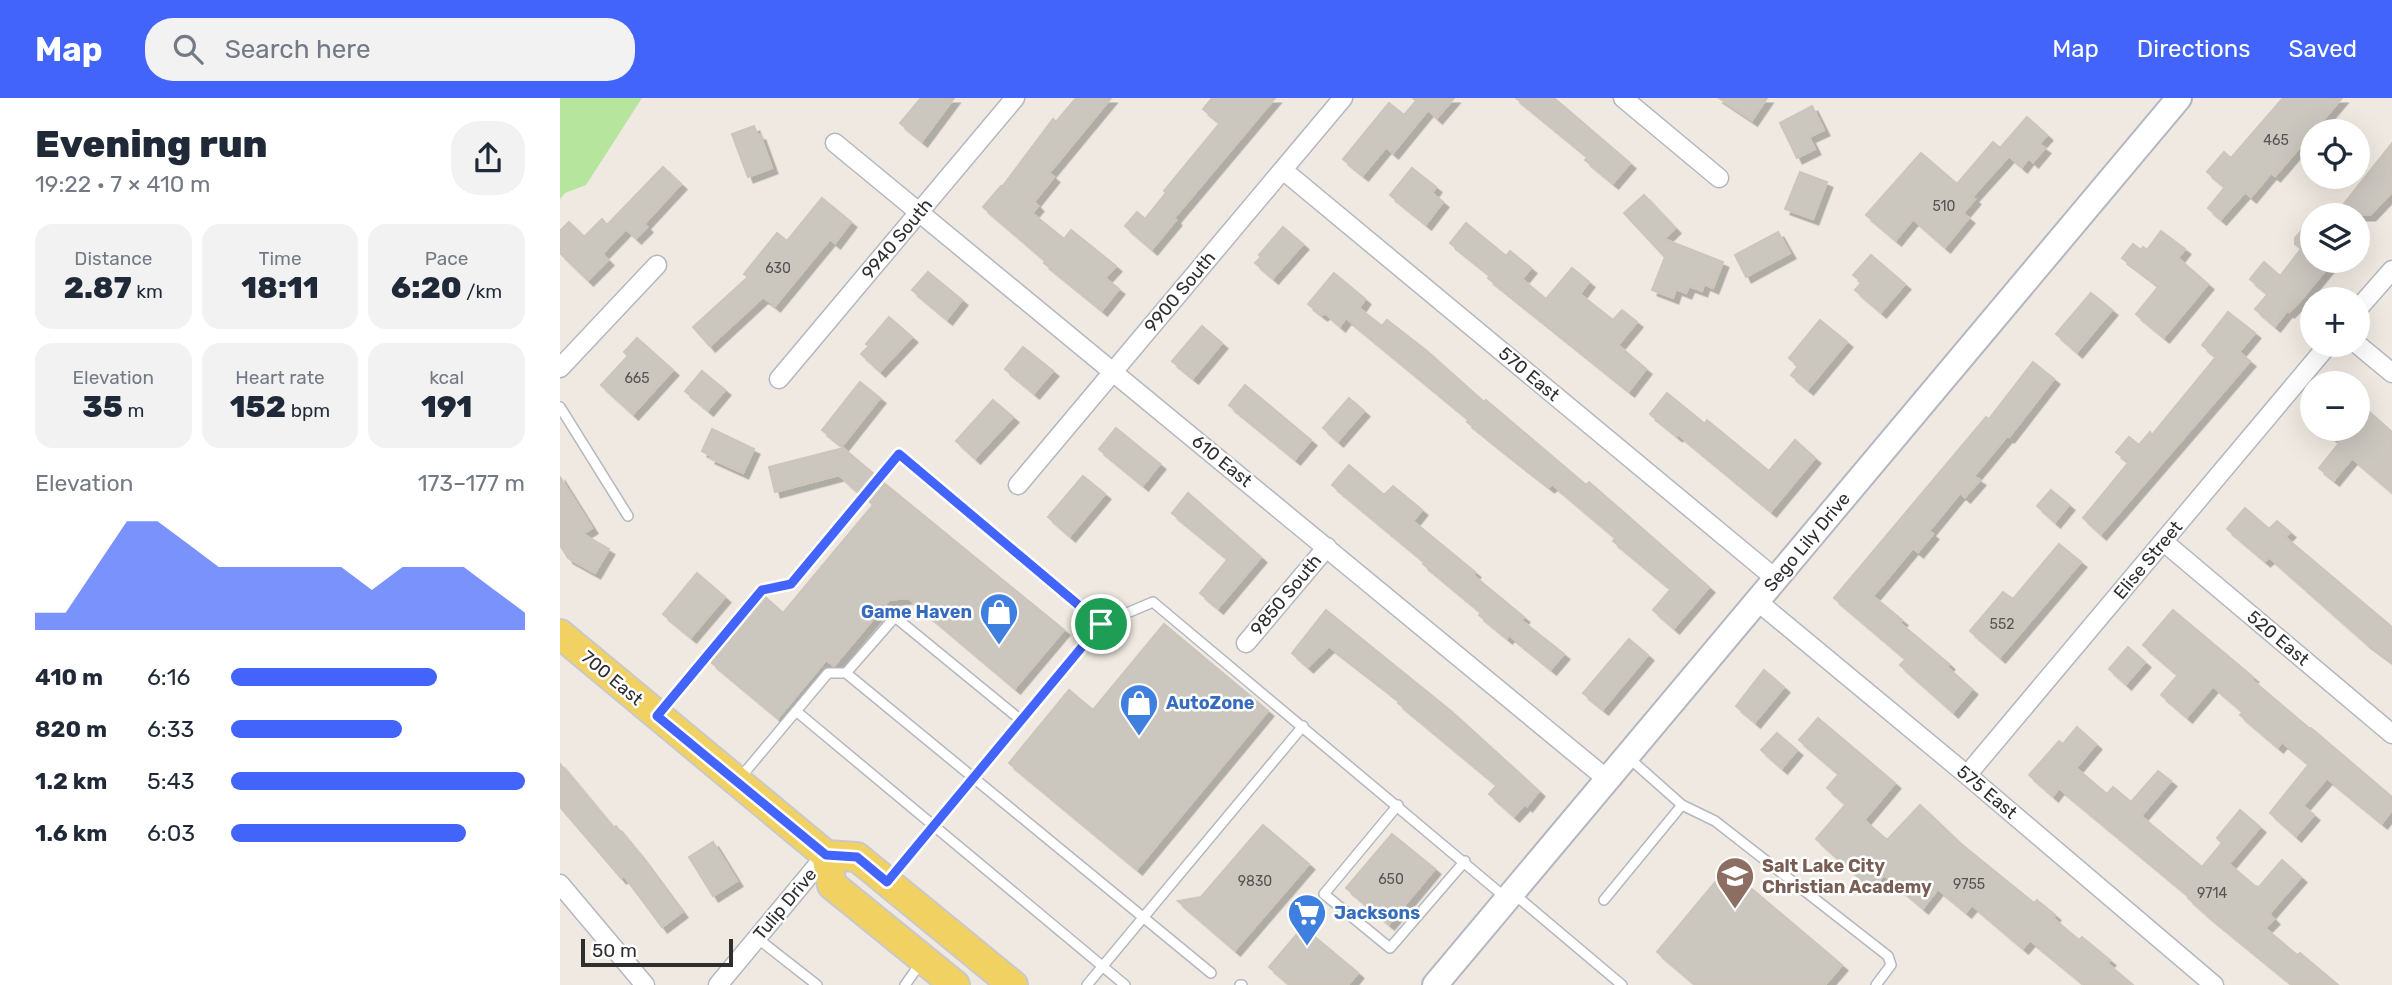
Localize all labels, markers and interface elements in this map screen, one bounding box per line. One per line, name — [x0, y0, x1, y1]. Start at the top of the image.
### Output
search box — [145, 18, 635, 81]
text: Map — [35, 30, 103, 69]
icon: search — [169, 30, 207, 68]
text: Search here — [225, 34, 370, 65]
text: Map — [2052, 35, 2099, 63]
text: Directions — [2137, 35, 2250, 63]
text: Saved — [2288, 35, 2357, 63]
map controls — [2300, 119, 2370, 441]
button: locate — [2300, 119, 2370, 189]
text: Evening run — [35, 121, 268, 167]
button: share — [451, 121, 525, 195]
house number: 465 — [2263, 132, 2289, 149]
text: 19:22 · 7 × 410 m — [35, 170, 211, 198]
street label: 9940 South — [857, 194, 937, 284]
house number: 510 — [1933, 198, 1956, 215]
button: layers — [2300, 203, 2370, 273]
text: Distance — [74, 247, 152, 270]
text: Time — [258, 247, 302, 270]
text: Pace — [425, 247, 468, 270]
street label: 9900 South — [1140, 247, 1220, 337]
house number: 630 — [765, 260, 791, 277]
text: 2.87 — [64, 270, 132, 306]
text: 18:11 — [241, 270, 319, 306]
text: 6:20 — [391, 270, 462, 306]
text: km — [132, 280, 163, 303]
text: /km — [462, 280, 502, 303]
button: + — [2300, 287, 2370, 357]
street label: 570 East — [1494, 342, 1564, 406]
text: Elevation — [73, 366, 154, 389]
text: Heart rate — [235, 366, 325, 389]
text: kcal — [429, 366, 464, 389]
house number: 665 — [624, 370, 650, 387]
button: − — [2300, 371, 2370, 441]
text: 35 — [82, 389, 123, 425]
text: 152 — [230, 389, 286, 425]
text: 191 — [421, 389, 472, 425]
text: m — [123, 399, 144, 422]
text: bpm — [286, 399, 330, 422]
street label: 610 East — [1187, 430, 1257, 492]
text: Elevation — [35, 469, 134, 497]
text: 173–177 m — [418, 469, 525, 497]
street label: Sego Lily Drive — [1759, 488, 1855, 596]
street label: Elise Street — [2109, 516, 2187, 604]
street label: 9850 South — [1246, 550, 1326, 640]
shop icon: Game Haven — [978, 591, 1020, 646]
pin — [1071, 594, 1131, 654]
place label: Game Haven — [861, 601, 972, 623]
icon: arrive — [1082, 605, 1120, 643]
street label: 520 East — [2243, 606, 2313, 670]
house number: 552 — [1990, 616, 2014, 633]
street label: 700 East — [577, 646, 647, 710]
text: 410 m — [35, 663, 103, 691]
text: 6:16 — [147, 663, 190, 691]
shop icon: AutoZone — [1118, 682, 1160, 737]
place label: AutoZone — [1166, 692, 1255, 714]
text: 820 m — [35, 715, 107, 743]
text: 6:33 — [147, 715, 194, 743]
street label: 575 East — [1952, 760, 2022, 824]
text: 1.2 km — [35, 767, 107, 795]
text: 5:43 — [147, 767, 195, 795]
text: 1.6 km — [35, 819, 107, 847]
text: 6:03 — [147, 819, 195, 847]
school or university icon: Salt Lake City Christian Academy — [1714, 855, 1756, 910]
place label: Salt Lake City Christian Academy — [1762, 855, 1932, 898]
street label: Tulip Drive — [749, 864, 821, 944]
house number: 650 — [1378, 871, 1404, 888]
house number: 9830 — [1238, 873, 1272, 890]
house number: 9755 — [1953, 876, 1985, 893]
house number: 9714 — [2197, 885, 2227, 902]
supermarket icon: Jacksons — [1286, 892, 1328, 947]
place label: Jacksons — [1334, 902, 1420, 924]
scale bar — [581, 936, 733, 968]
text: 50 m — [592, 939, 637, 962]

